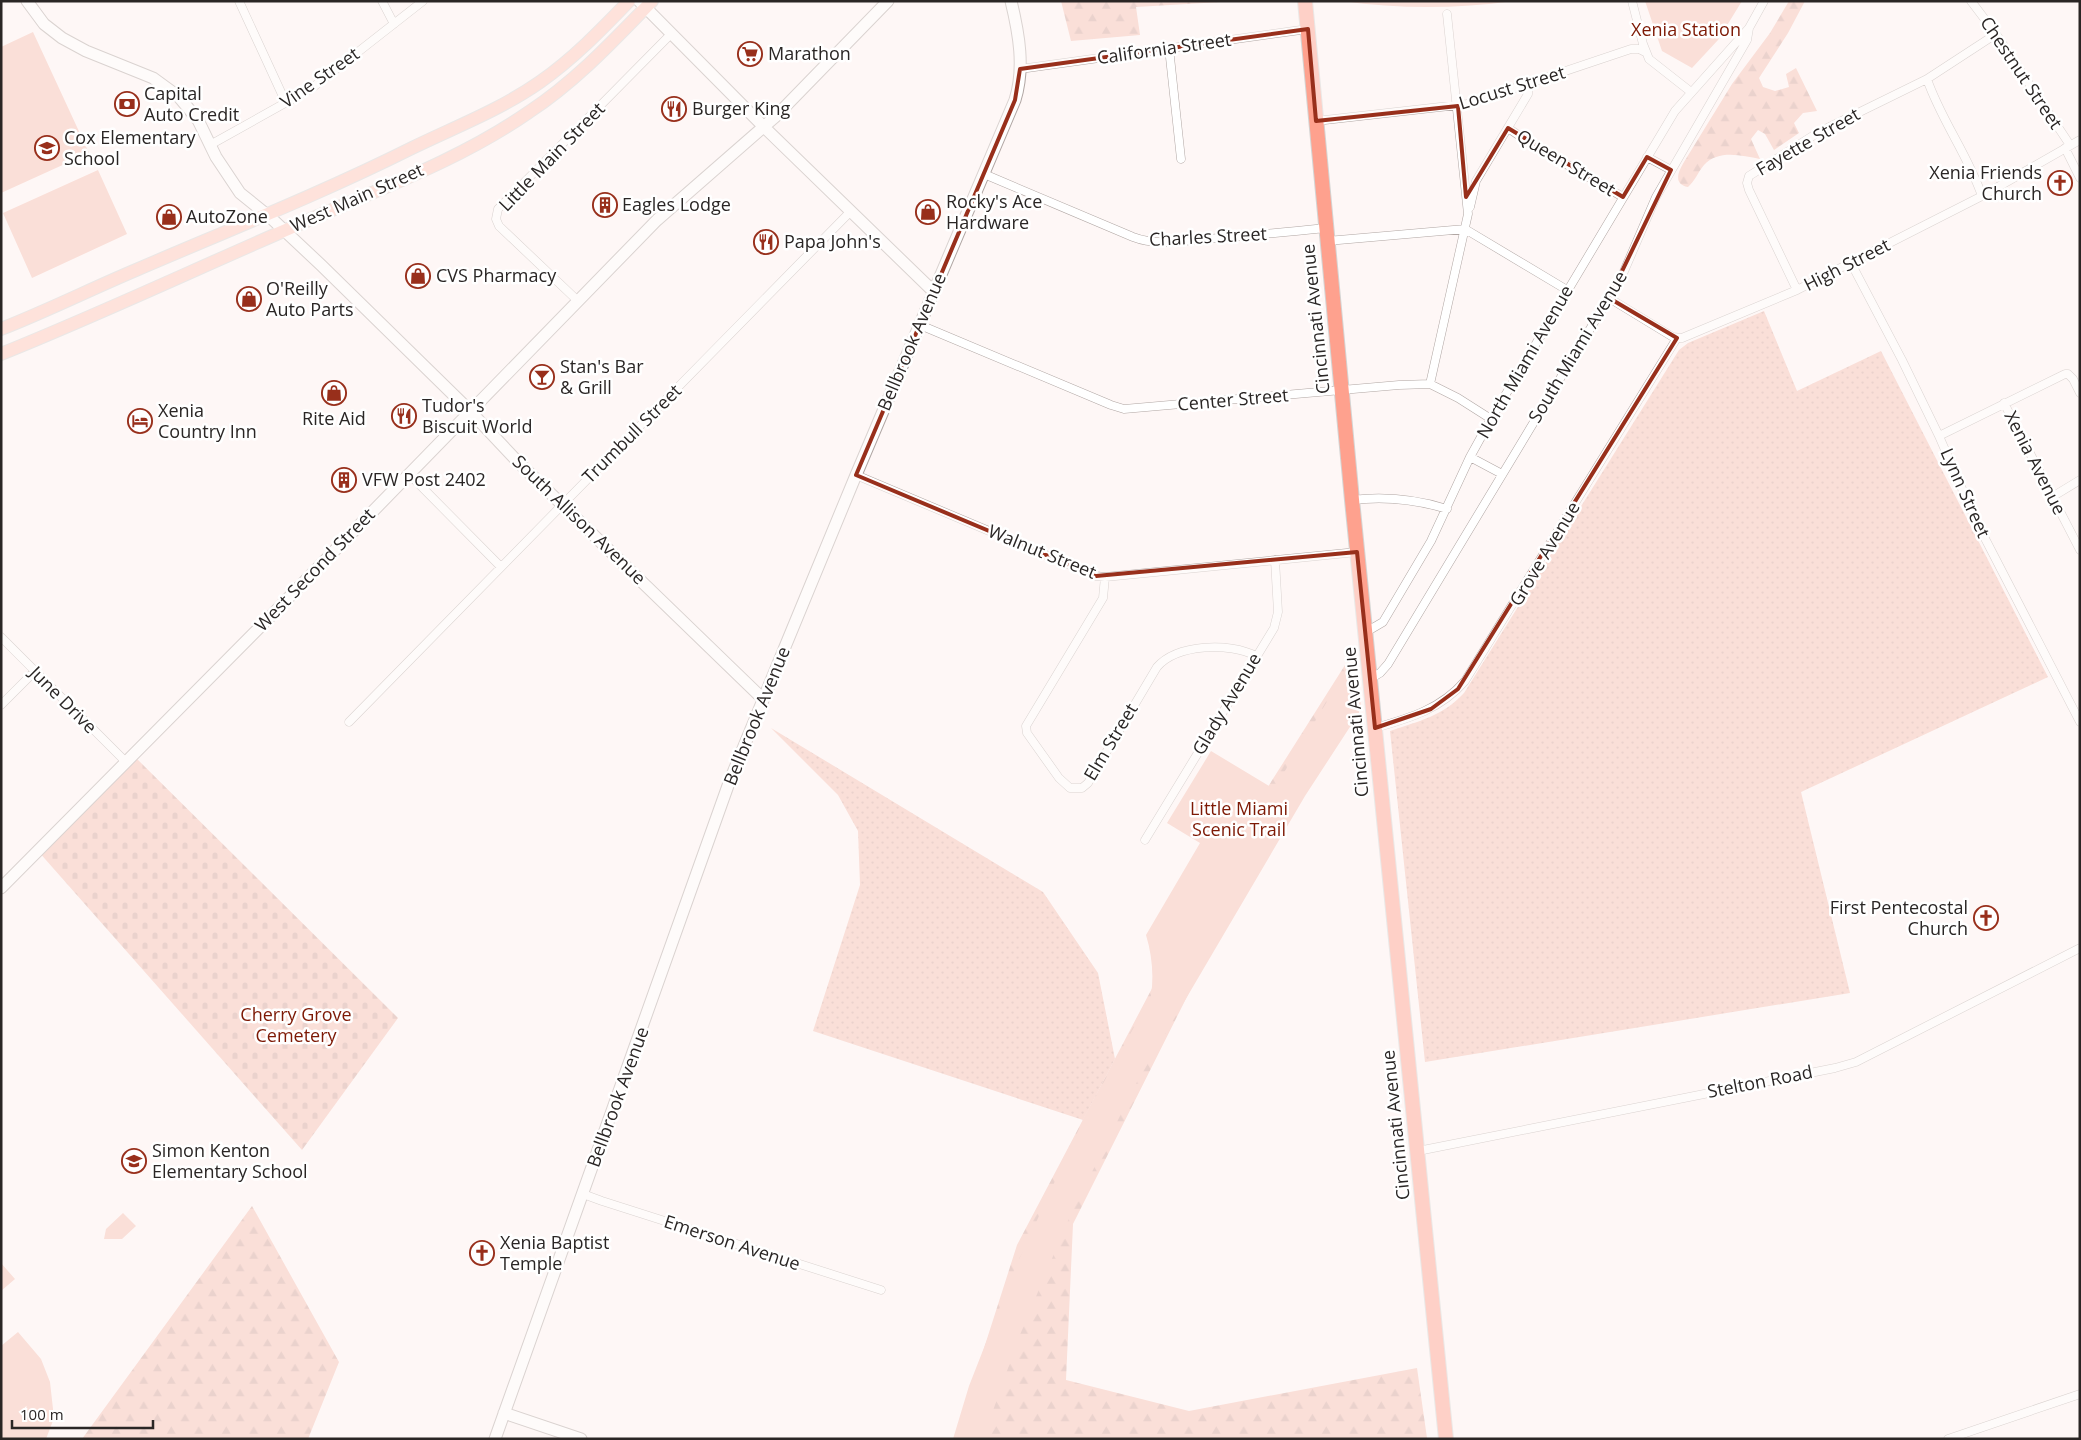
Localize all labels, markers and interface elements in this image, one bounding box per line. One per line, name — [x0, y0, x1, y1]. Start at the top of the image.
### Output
street label: Chestnut Street — [1975, 11, 2068, 133]
park label: Xenia Station — [1631, 17, 1741, 41]
street label: California Street — [1095, 27, 1232, 69]
street label: Vine Street — [275, 41, 364, 113]
supermarket icon: Marathon — [737, 41, 763, 67]
place label: Marathon — [768, 41, 851, 65]
street label: Locust Street — [1456, 60, 1568, 115]
place label: Capital Auto Credit — [144, 81, 239, 126]
bank icon: Capital Auto Credit — [114, 91, 140, 117]
restaurant icon: Burger King — [661, 96, 687, 122]
place label: Burger King — [692, 96, 791, 120]
street label: Little Main Street — [493, 97, 610, 216]
street label: Fayette Street — [1751, 102, 1864, 181]
street label: Queen Street — [1513, 123, 1620, 201]
place label: Cox Elementary School — [64, 125, 197, 170]
school or university icon: Cox Elementary School — [34, 135, 60, 161]
street label: West Main Street — [286, 157, 427, 237]
place label: Xenia Friends Church — [1929, 160, 2042, 205]
church icon: Xenia Friends Church — [2047, 170, 2073, 196]
place label: Rocky's Ace Hardware — [946, 189, 1042, 234]
building icon: Eagles Lodge — [592, 192, 618, 218]
place label: Eagles Lodge — [622, 192, 731, 216]
shop icon: Rocky's Ace Hardware — [915, 199, 941, 225]
shop icon: AutoZone — [156, 204, 182, 230]
place label: AutoZone — [186, 204, 268, 228]
street label: Charles Street — [1148, 221, 1267, 251]
restaurant icon: Papa John's — [753, 229, 779, 255]
place label: Papa John's — [784, 229, 881, 253]
street label: High Street — [1799, 232, 1894, 296]
street label: Cincinnati Avenue — [1295, 243, 1335, 395]
shop icon: CVS Pharmacy — [405, 263, 431, 289]
place label: CVS Pharmacy — [436, 263, 557, 287]
street label: South Miami Avenue — [1522, 266, 1632, 427]
street label: Bellbrook Avenue — [871, 269, 951, 414]
place label: O'Reilly Auto Parts — [266, 276, 354, 321]
street label: North Miami Avenue — [1470, 281, 1578, 442]
shop icon: O'Reilly Auto Parts — [236, 286, 262, 312]
place label: Stan's Bar & Grill — [560, 354, 644, 399]
bar icon: Stan's Bar & Grill — [529, 364, 555, 390]
street label: Trumbull Street — [576, 378, 686, 488]
shop icon: Rite Aid — [321, 380, 347, 406]
street label: Center Street — [1176, 382, 1289, 416]
place label: Tudor's Biscuit World — [422, 393, 532, 438]
place label: Xenia Country Inn — [158, 398, 257, 443]
restaurant icon: Tudor's Biscuit World — [391, 403, 417, 429]
place label: Rite Aid — [302, 406, 366, 430]
street label: Xenia Avenue — [1999, 407, 2072, 519]
hotel icon: Xenia Country Inn — [127, 408, 153, 434]
street label: Lynn Street — [1936, 444, 1996, 541]
street label: South Allison Avenue — [508, 449, 652, 589]
building icon: VFW Post 2402 — [331, 467, 357, 493]
place label: VFW Post 2402 — [362, 467, 486, 491]
street label: Grove Avenue — [1504, 497, 1585, 610]
street label: West Second Street — [249, 502, 379, 636]
street label: Walnut Street — [985, 518, 1100, 584]
street label: Bellbrook Avenue — [717, 643, 795, 789]
street label: Cincinnati Avenue — [1336, 646, 1374, 798]
street label: Glady Avenue — [1186, 648, 1266, 759]
street label: June Drive — [23, 659, 103, 738]
street label: Elm Street — [1078, 698, 1143, 785]
park label: Little Miami Scenic Trail — [1190, 796, 1288, 841]
place label: First Pentecostal Church — [1830, 895, 1968, 940]
church icon: First Pentecostal Church — [1973, 905, 1999, 931]
park label: Cherry Grove Cemetery — [240, 1002, 352, 1047]
street label: Bellbrook Avenue — [581, 1023, 654, 1170]
street label: Cincinnati Avenue — [1375, 1049, 1415, 1201]
street label: Stelton Road — [1705, 1059, 1815, 1103]
place label: Simon Kenton Elementary School — [152, 1138, 308, 1183]
school or university icon: Simon Kenton Elementary School — [121, 1148, 147, 1174]
street label: Emerson Avenue — [661, 1209, 804, 1275]
place label: Xenia Baptist Temple — [500, 1230, 609, 1275]
church icon: Xenia Baptist Temple — [469, 1240, 495, 1266]
scale bar — [12, 1398, 154, 1430]
text: 100 m — [20, 1404, 64, 1424]

